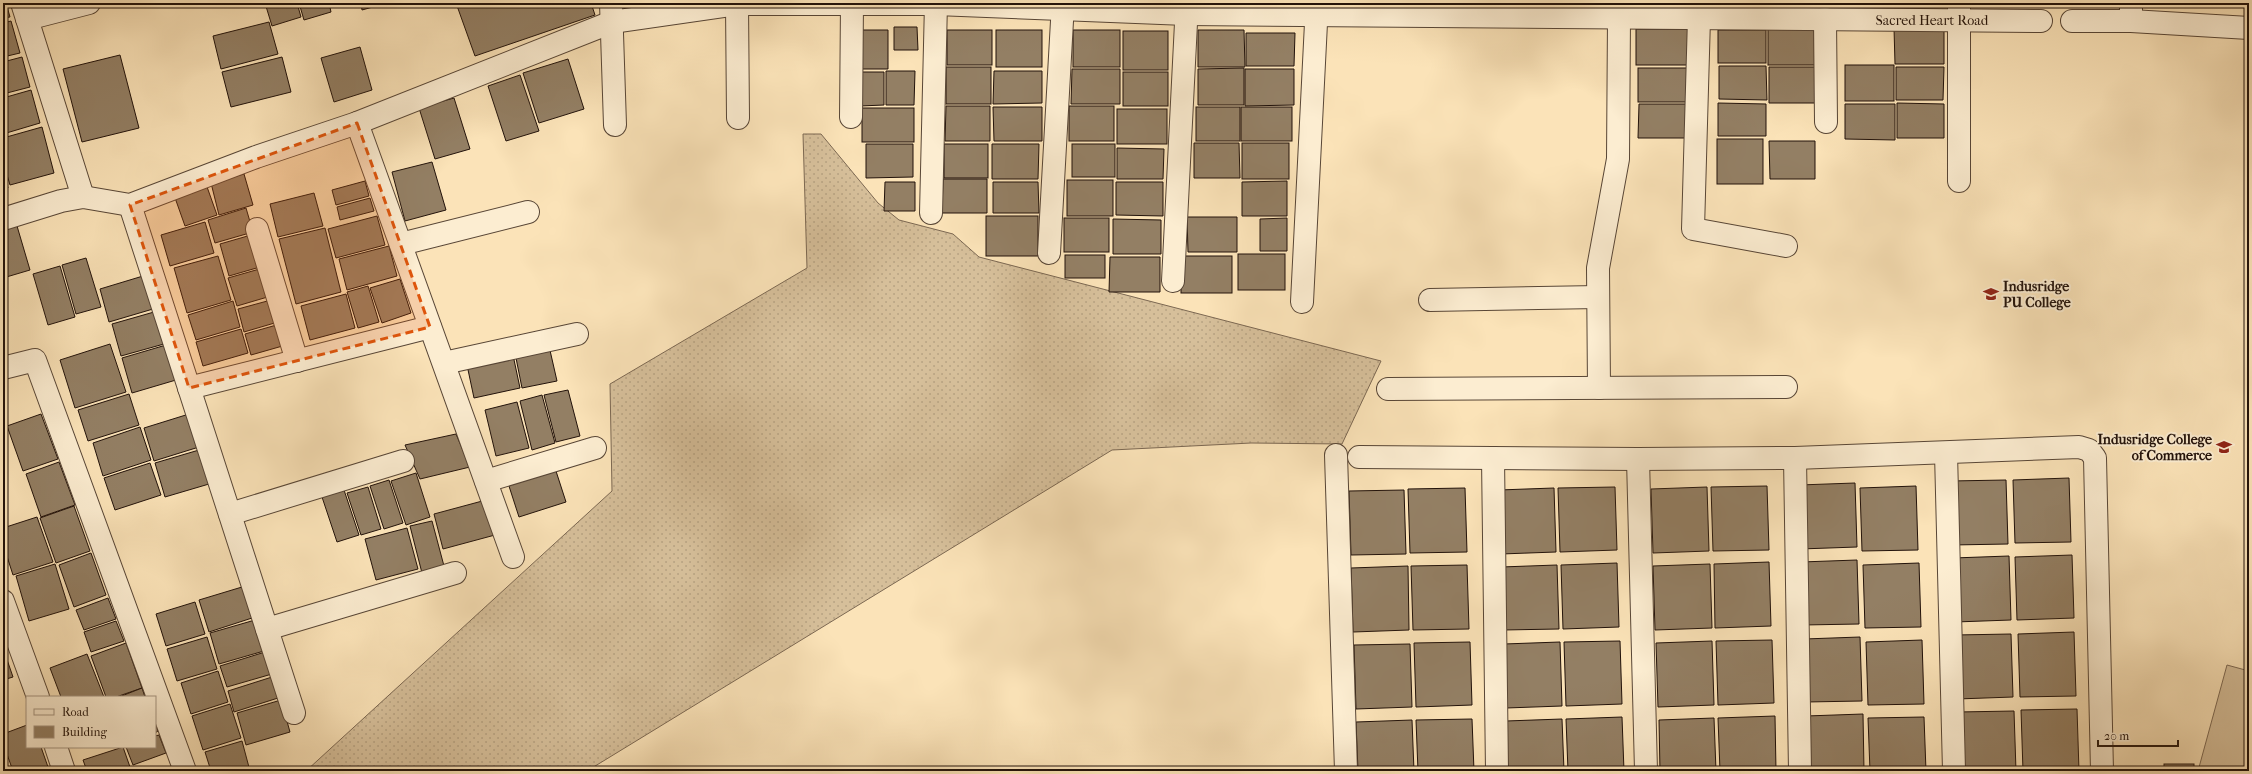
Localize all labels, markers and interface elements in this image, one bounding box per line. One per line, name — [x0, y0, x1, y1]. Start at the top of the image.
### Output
street label: Sacred Heart Road — [1876, 12, 1989, 29]
place label: Indusridge PU College — [2003, 278, 2071, 311]
school or university icon: Indusridge PU College — [1982, 285, 2000, 303]
place label: Indusridge College of Commerce — [2097, 431, 2212, 464]
school or university icon: Indusridge College of Commerce — [2215, 438, 2233, 456]
legend — [26, 696, 156, 748]
text: Road — [62, 705, 89, 719]
scale bar — [2098, 722, 2178, 748]
text: Building — [62, 725, 107, 739]
text: 20 m — [2104, 729, 2129, 743]

